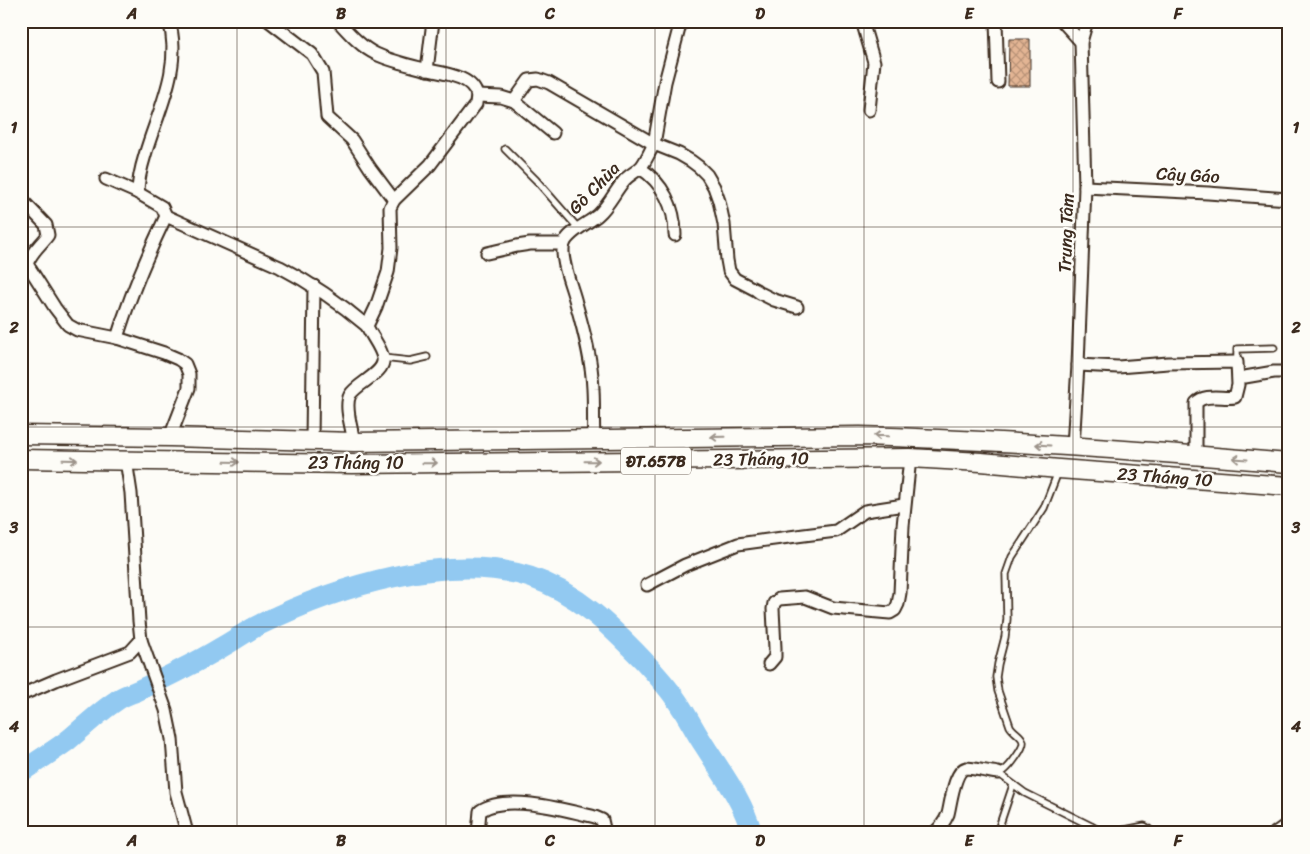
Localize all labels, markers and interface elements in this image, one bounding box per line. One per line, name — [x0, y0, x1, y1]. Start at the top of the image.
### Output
text: A — [126, 0, 137, 28]
text: B — [336, 0, 347, 28]
text: C — [544, 0, 556, 28]
text: D — [755, 0, 765, 28]
text: E — [965, 0, 975, 28]
text: F — [1173, 0, 1184, 28]
text: 1 — [11, 113, 18, 142]
text: 1 — [1293, 113, 1300, 142]
street label: Gò Chùa — [560, 154, 628, 222]
street label: Cây Gáo — [1155, 157, 1221, 193]
street label: Trung Tâm — [1049, 192, 1083, 273]
text: 2 — [8, 313, 19, 342]
text: 2 — [1290, 313, 1301, 342]
one-way arrow — [873, 431, 890, 441]
one-way arrow — [711, 432, 727, 442]
one-way arrow — [1035, 440, 1051, 449]
street label: 23 Tháng 10 — [713, 442, 809, 476]
street label: 23 Tháng 10 — [308, 447, 404, 479]
road number: ĐT.657B — [621, 448, 691, 474]
one-way arrow — [1232, 454, 1248, 463]
one-way arrow — [62, 455, 78, 465]
one-way arrow — [224, 457, 240, 467]
one-way arrow — [584, 457, 600, 466]
one-way arrow — [422, 458, 438, 468]
street label: 23 Tháng 10 — [1116, 458, 1214, 496]
text: 3 — [9, 513, 19, 542]
text: 3 — [1291, 513, 1301, 542]
text: 4 — [8, 712, 19, 741]
text: 4 — [1290, 712, 1301, 741]
text: A — [126, 826, 137, 854]
text: B — [336, 826, 347, 854]
text: C — [544, 826, 556, 854]
text: D — [755, 826, 765, 854]
text: E — [965, 826, 975, 854]
text: F — [1173, 826, 1184, 854]

